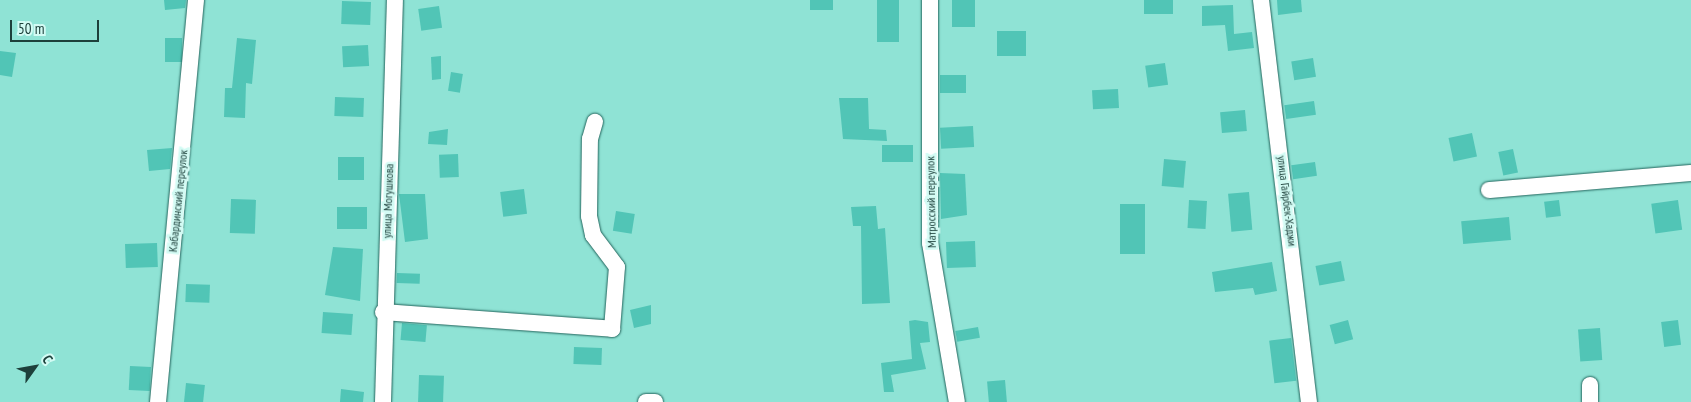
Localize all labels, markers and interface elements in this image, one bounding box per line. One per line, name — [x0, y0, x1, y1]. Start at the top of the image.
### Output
scale bar — [12, 10, 101, 42]
text: 50 m — [18, 19, 44, 38]
street label: Кабардинский переулок — [165, 149, 191, 253]
street label: улица Гайрбек-Хаджи — [1274, 155, 1300, 247]
street label: Матросский переулок — [923, 156, 939, 248]
street label: улица Могушкова — [380, 163, 396, 239]
north arrow — [10, 342, 60, 392]
text: С — [38, 352, 57, 367]

